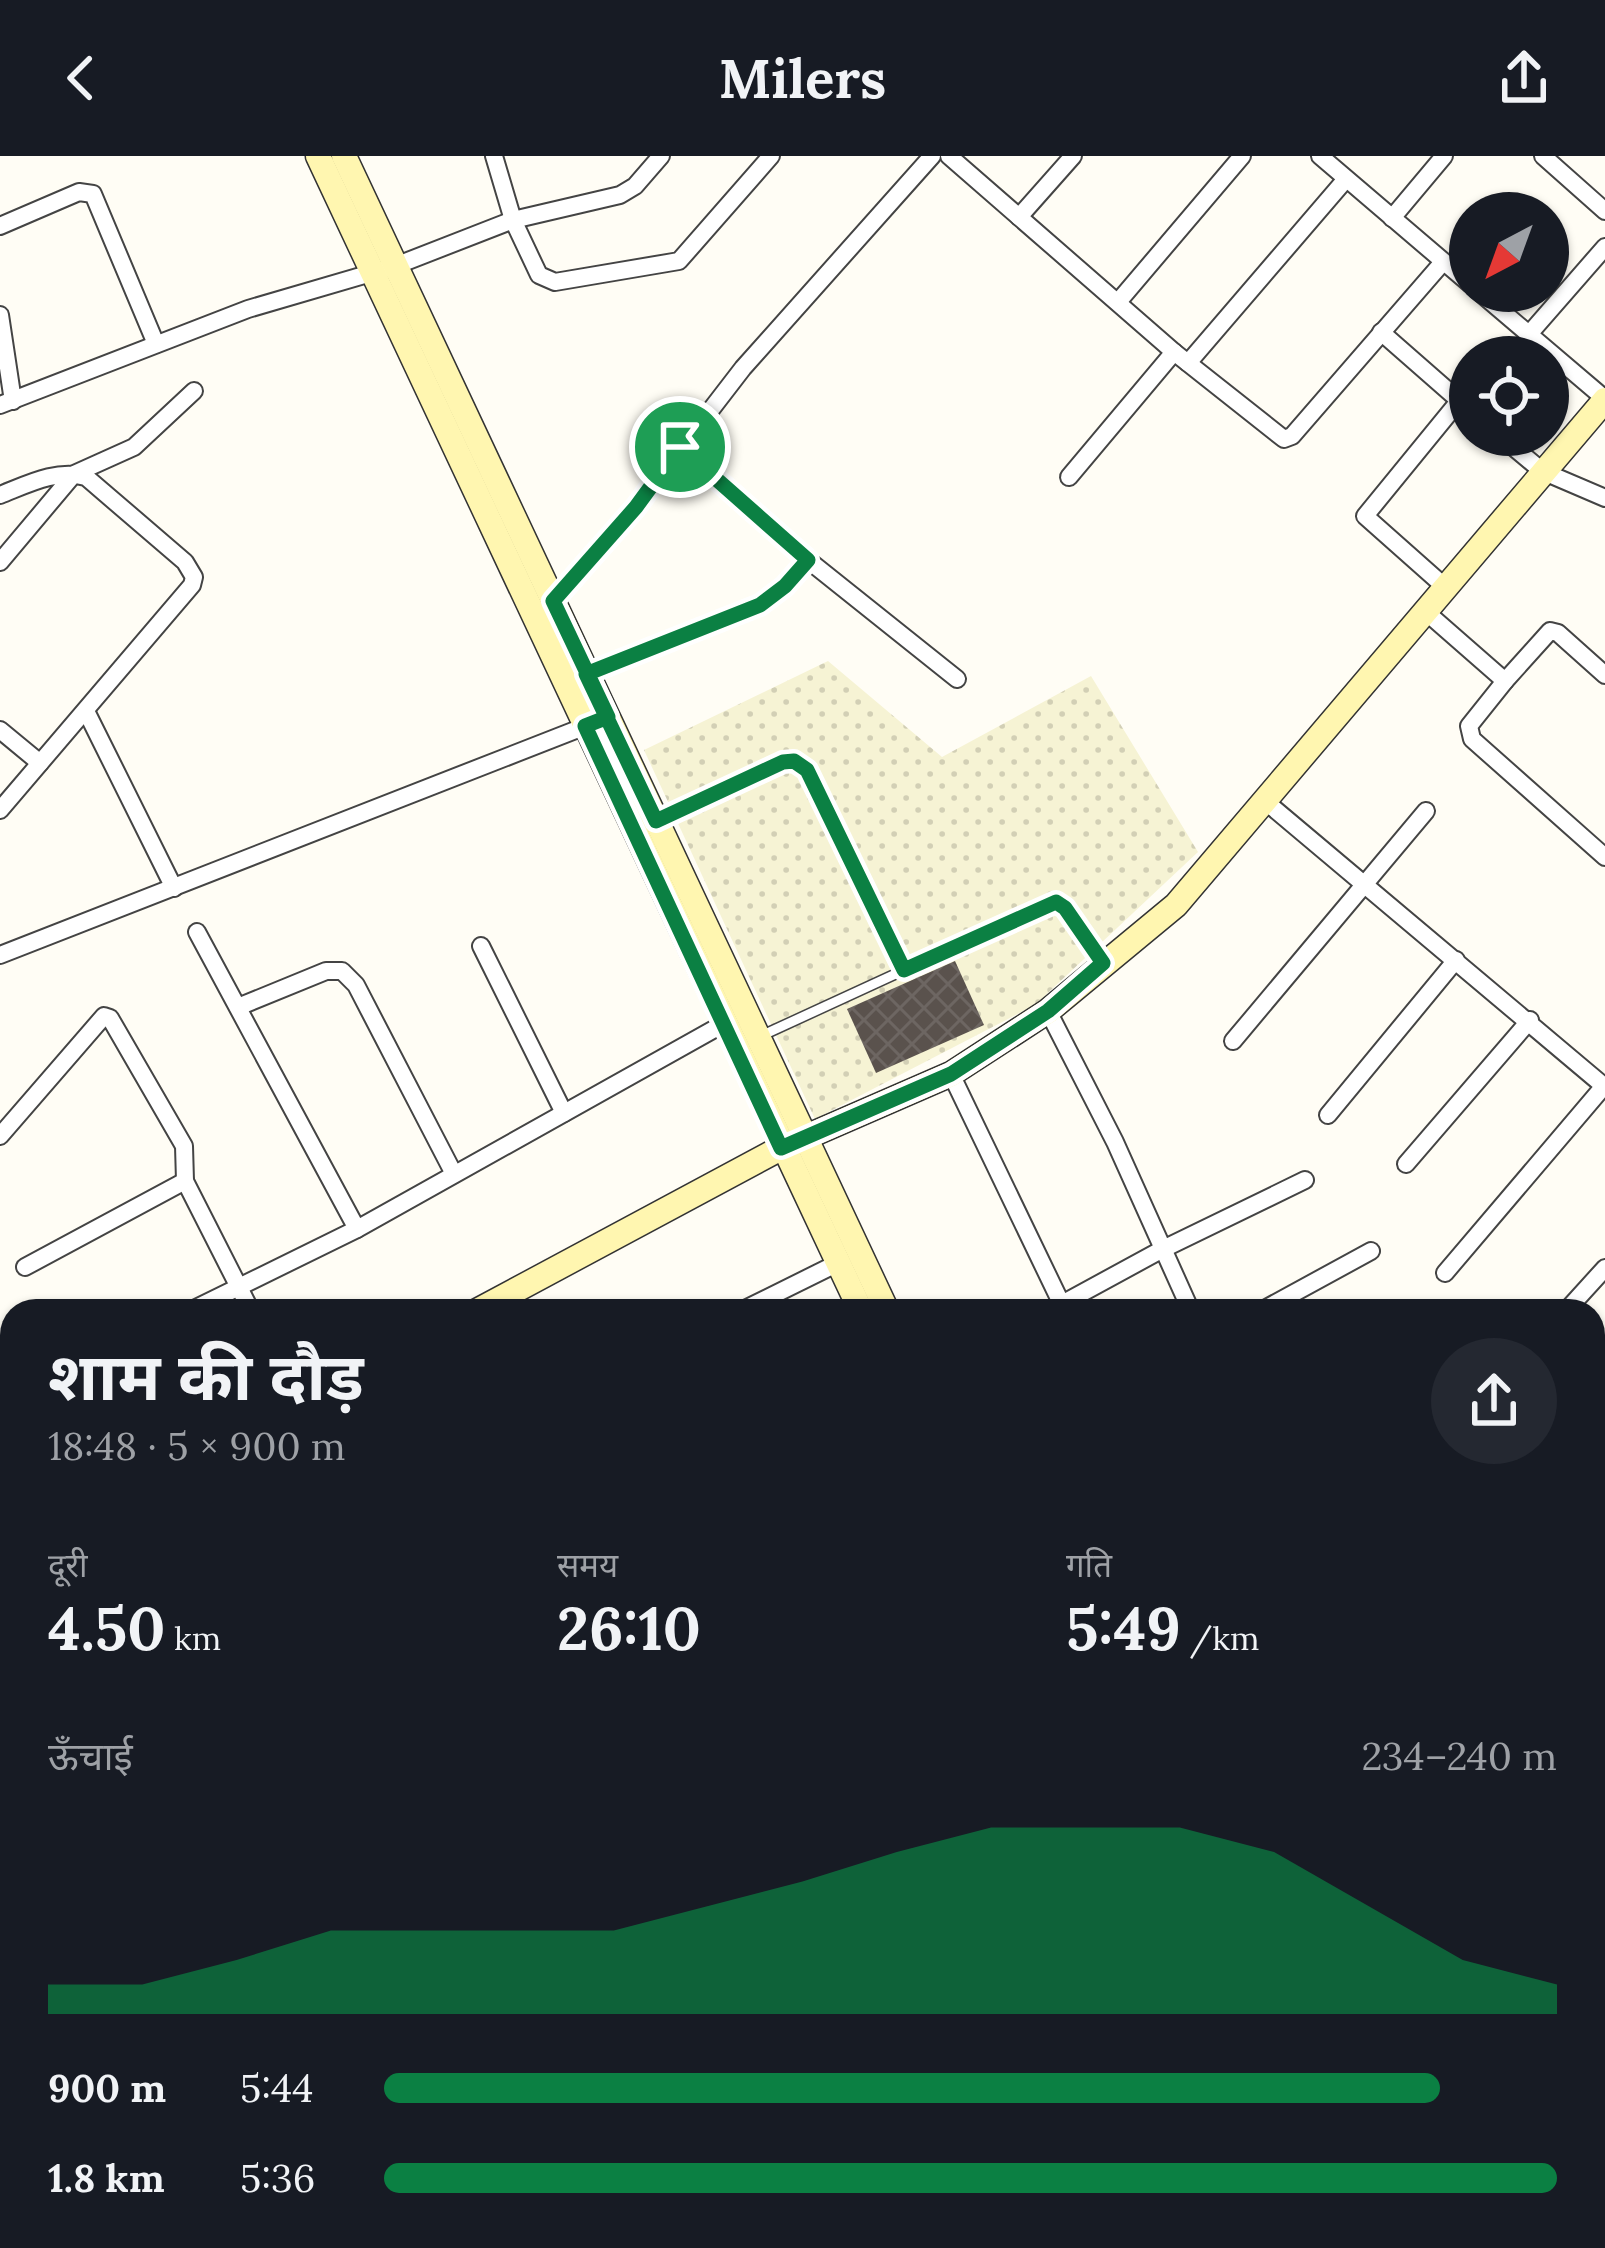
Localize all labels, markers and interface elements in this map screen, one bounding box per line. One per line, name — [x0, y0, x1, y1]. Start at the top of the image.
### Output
text: Milers — [719, 44, 886, 113]
icon: back — [48, 45, 114, 111]
icon: share — [1491, 45, 1557, 111]
north arrow — [1449, 192, 1569, 312]
map controls — [1449, 192, 1569, 456]
button: locate — [1449, 336, 1569, 456]
pin — [629, 396, 731, 498]
icon: arrive — [647, 414, 713, 480]
text: शाम की दौड़ — [48, 1334, 364, 1418]
button: share — [1431, 1338, 1557, 1464]
text: 18:48 · 5 × 900 m — [48, 1421, 346, 1471]
text: दूरी — [48, 1544, 88, 1586]
text: समय — [557, 1544, 618, 1586]
text: गति — [1066, 1544, 1112, 1586]
text: 4.50 — [48, 1590, 165, 1666]
text: 26:10 — [557, 1590, 701, 1666]
text: 5:49 — [1066, 1590, 1181, 1666]
text: km — [165, 1617, 221, 1659]
text: /km — [1181, 1617, 1259, 1659]
text: ऊँचाई — [48, 1731, 133, 1781]
text: 234–240 m — [1361, 1731, 1557, 1781]
text: 900 m — [48, 2063, 166, 2113]
text: 5:44 — [240, 2063, 313, 2113]
text: 1.8 km — [48, 2153, 165, 2203]
text: 5:36 — [240, 2153, 315, 2203]

